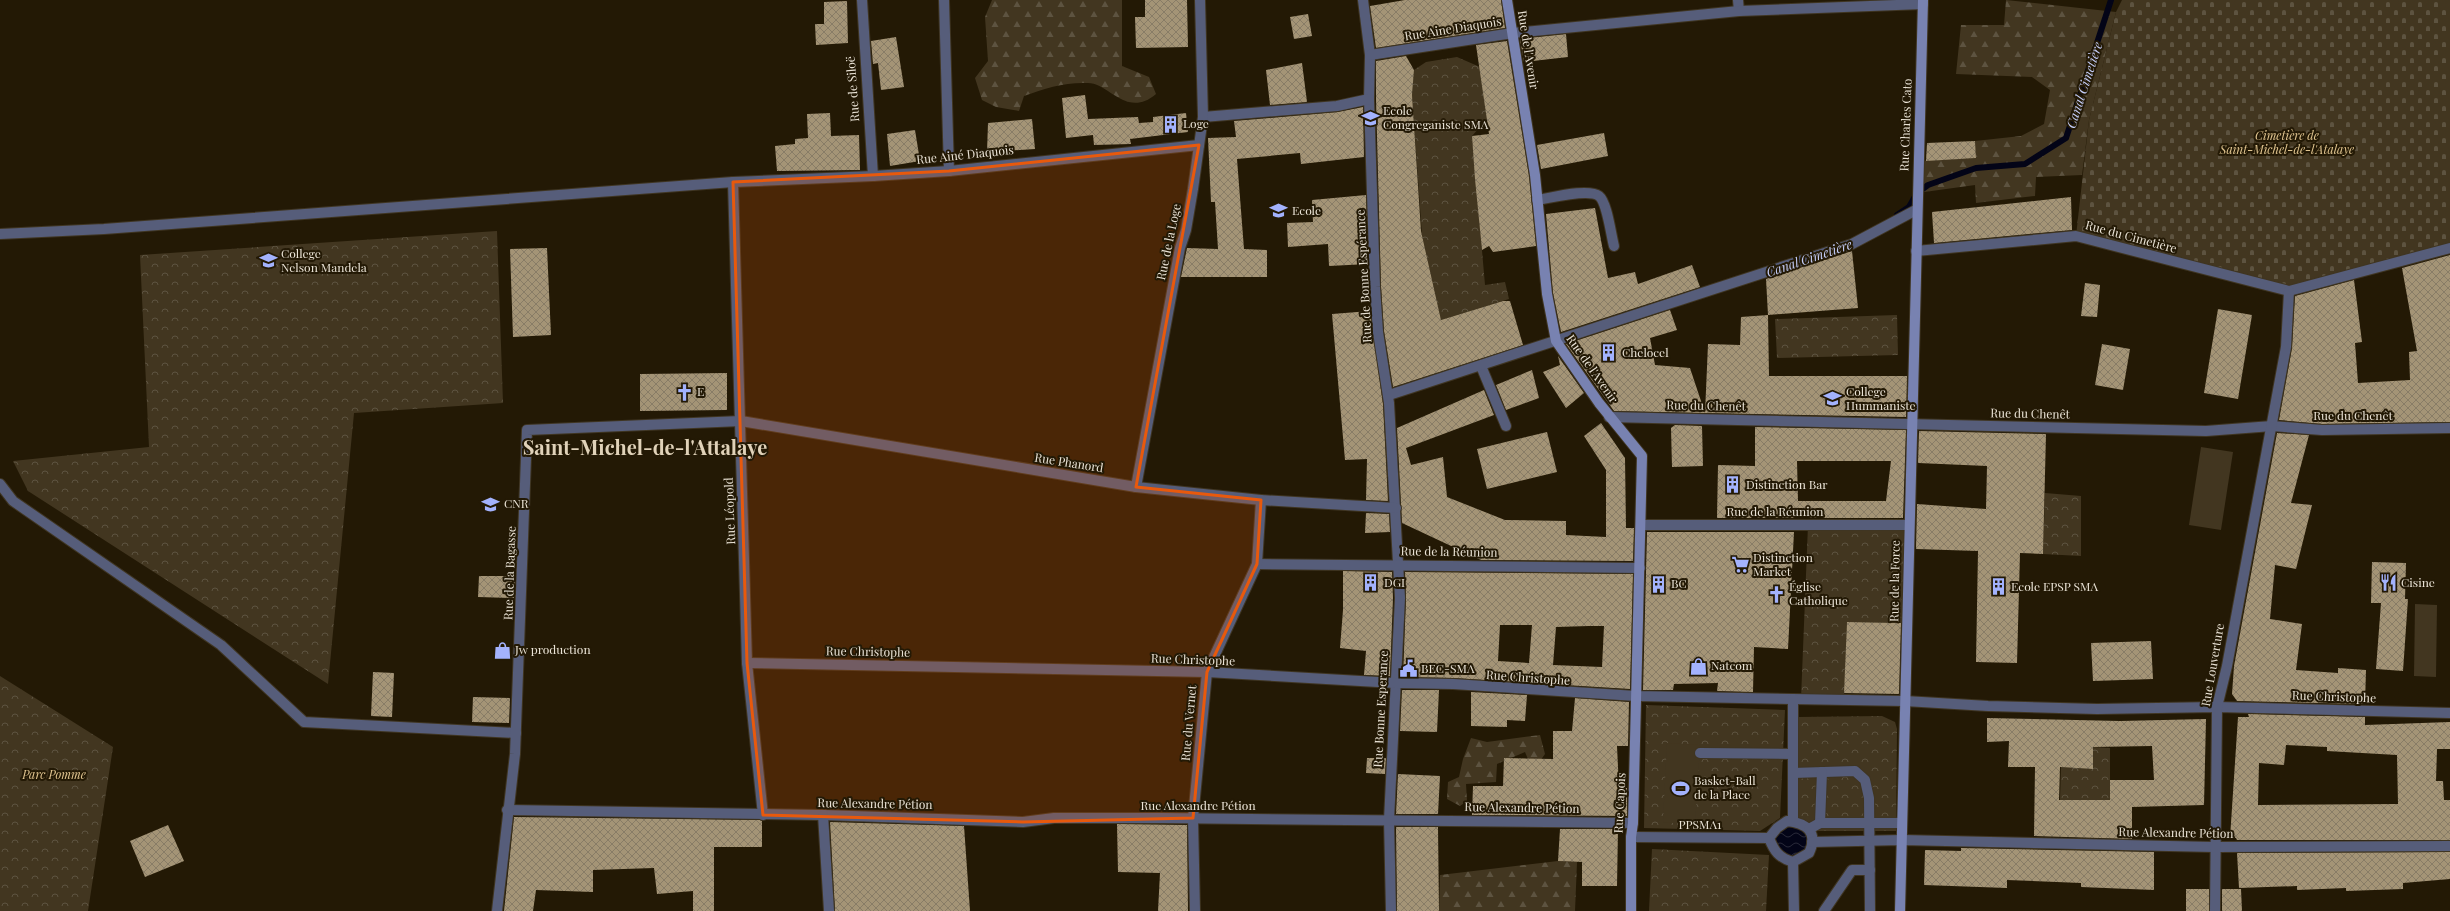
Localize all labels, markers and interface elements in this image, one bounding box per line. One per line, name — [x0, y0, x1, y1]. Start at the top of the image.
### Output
street label: Rue de l'Avenir — [1515, 9, 1543, 91]
street label: Rue Aine Diaquois — [1403, 12, 1503, 44]
water label: Canal Cimetière — [2062, 39, 2106, 130]
street label: Rue de Siloë — [842, 56, 862, 122]
street label: Rue Charles Cato — [1895, 78, 1915, 172]
place label: Ecole Congreganiste SMA — [1383, 102, 1489, 132]
school or university icon: Ecole Congreganiste SMA — [1360, 108, 1380, 128]
building icon: Loge — [1160, 114, 1180, 134]
place label: Loge — [1183, 115, 1209, 131]
park label: Cimetière de Saint-Michel-de-l'Atalaye — [2219, 127, 2354, 157]
street label: Rue Ainé Diaquois — [915, 141, 1014, 167]
school or university icon: Ecole — [1269, 201, 1289, 221]
street label: Rue de la Loge — [1152, 202, 1184, 281]
place label: Ecole — [1292, 202, 1321, 218]
street label: Rue de Bonne Espérance — [1352, 209, 1374, 343]
street label: Rue du Cimetière — [2084, 216, 2179, 256]
water label: Canal Cimetière — [1764, 235, 1854, 280]
place label: College Nelson Mandela — [281, 245, 367, 275]
school or university icon: College Nelson Mandela — [258, 251, 278, 271]
street label: Rue de l'Avenir — [1563, 331, 1623, 406]
building icon: Chelocel — [1599, 343, 1619, 363]
place label: Chelocel — [1622, 344, 1669, 360]
church icon: E — [674, 382, 694, 402]
place label: E — [697, 383, 704, 399]
place label: College Hummaniste — [1846, 383, 1916, 413]
school or university icon: College Hummaniste — [1823, 389, 1843, 409]
street label: Rue du Chenêt — [1666, 396, 1747, 414]
street label: Rue du Chenêt — [1990, 404, 2071, 422]
street label: Rue du Chenêt — [2313, 407, 2394, 423]
district label: Saint-Michel-de-l'Attalaye — [523, 433, 767, 460]
street label: Rue Phanord — [1034, 449, 1105, 475]
building icon: Distinction Bar — [1723, 475, 1743, 495]
place label: Distinction Bar — [1746, 476, 1828, 492]
street label: Rue Léopold — [720, 477, 738, 545]
school or university icon: CNR — [481, 494, 501, 514]
place label: CNR — [504, 495, 529, 511]
street label: Rue de la Réunion — [1727, 503, 1823, 519]
street label: Rue de la Bagasse — [499, 526, 519, 620]
street label: Rue de la Force — [1885, 540, 1903, 622]
street label: Rue de la Réunion — [1400, 542, 1498, 560]
place label: Distinction Market — [1753, 549, 1813, 579]
supermarket icon: Distinction Market — [1730, 555, 1750, 575]
building icon: DGI — [1361, 573, 1381, 593]
restaurant icon: Cisine — [2378, 573, 2398, 593]
place label: DGI — [1384, 574, 1405, 590]
building icon: BC — [1648, 574, 1668, 594]
place label: Cisine — [2401, 574, 2435, 590]
place label: BC — [1671, 575, 1687, 591]
building icon: Ecole EPSP SMA — [1988, 577, 2008, 597]
place label: Église Catholique — [1789, 578, 1848, 608]
place label: Ecole EPSP SMA — [2011, 578, 2098, 594]
church icon: Église Catholique — [1766, 584, 1786, 604]
street label: Rue Louverture — [2197, 622, 2227, 708]
shop icon: Jw production — [492, 640, 512, 660]
place label: Jw production — [514, 641, 591, 657]
street label: Rue Christophe — [826, 642, 910, 660]
street label: Rue Christophe — [1151, 650, 1235, 668]
street label: Rue Bonne Esperance — [1369, 650, 1391, 768]
shop icon: Natcom — [1688, 656, 1708, 676]
place label: Natcom — [1711, 657, 1753, 673]
public building icon: BEC-SMA — [1398, 659, 1418, 679]
place label: BEC-SMA — [1421, 660, 1475, 676]
street label: Rue Christophe — [1485, 666, 1571, 688]
street label: Rue du Vernet — [1177, 684, 1199, 762]
street label: Rue Christophe — [2292, 687, 2376, 705]
park label: Parc Pomme — [21, 766, 86, 782]
street label: Rue Capois — [1609, 772, 1629, 834]
place label: Basket-Ball de la Place — [1694, 772, 1756, 802]
sports icon: Basket-Ball de la Place — [1671, 778, 1691, 798]
street label: Rue Alexandre Pétion — [817, 794, 933, 812]
street label: Rue Alexandre Pétion — [1140, 797, 1256, 813]
street label: Rue Alexandre Pétion — [1464, 798, 1580, 816]
street label: PPSMA1 — [1679, 816, 1722, 832]
street label: Rue Alexandre Pétion — [2118, 823, 2234, 841]

